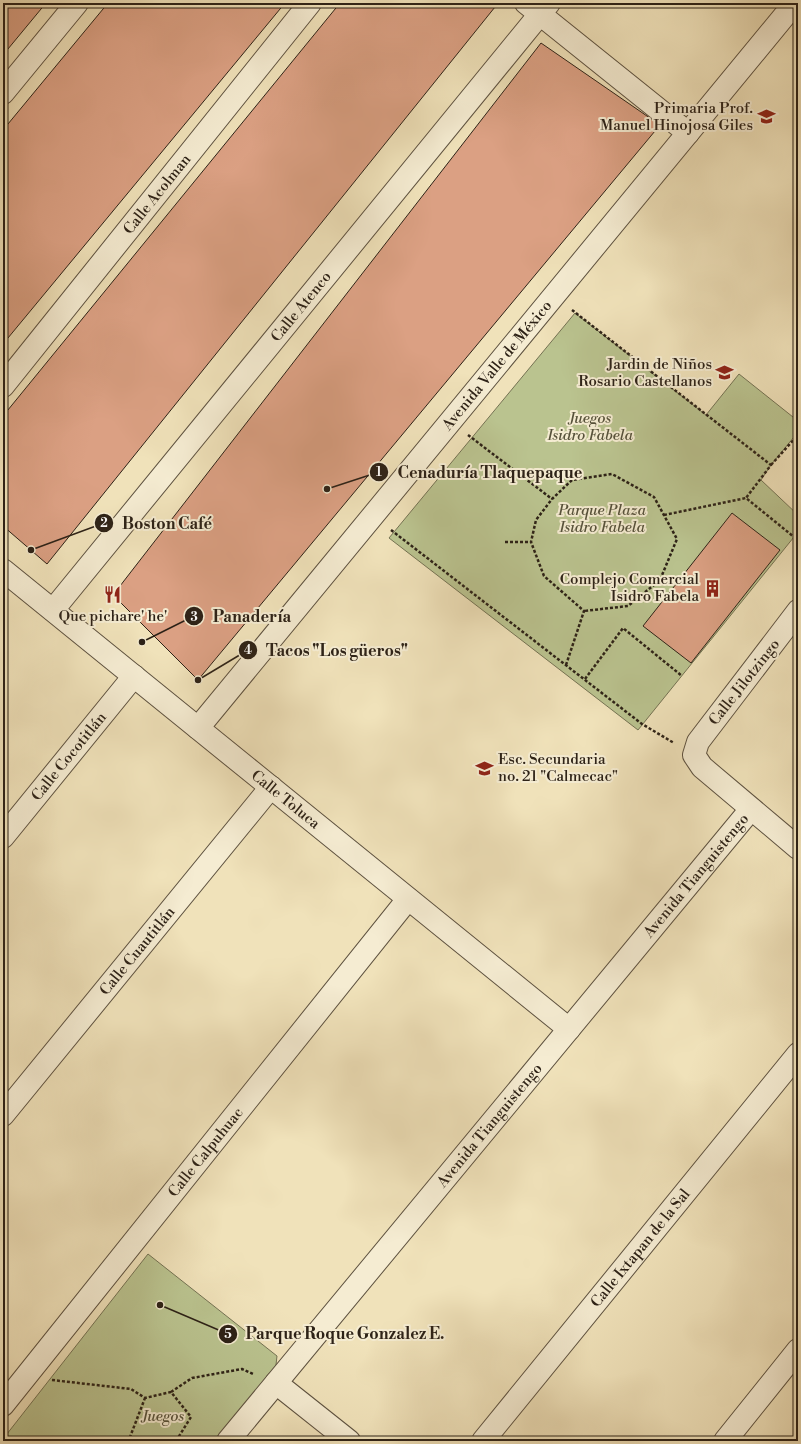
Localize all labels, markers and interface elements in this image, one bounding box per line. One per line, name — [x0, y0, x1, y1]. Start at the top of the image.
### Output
place label: Primaria Prof. Manuel Hinojosa Giles — [600, 99, 753, 135]
school or university icon: Primaria Prof. Manuel Hinojosa Giles — [756, 107, 776, 127]
street label: Calle Acolman — [119, 150, 195, 238]
street label: Calle Atenco — [267, 268, 336, 346]
street label: Avenida Valle de México — [437, 297, 556, 435]
place label: Jardin de Niños Rosario Castellanos — [578, 355, 712, 391]
school or university icon: Jardin de Niños Rosario Castellanos — [715, 363, 735, 383]
park label: Juegos Isidro Fabela — [546, 409, 634, 445]
callout: Cenaduría Tlaquepaque — [369, 458, 590, 486]
text: Cenaduría Tlaquepaque — [398, 463, 583, 483]
text: 1 — [376, 465, 382, 480]
park label: Parque Plaza Isidro Fabela — [557, 501, 647, 537]
callout: Boston Café — [94, 509, 220, 537]
text: Boston Café — [122, 514, 212, 534]
text: 2 — [100, 516, 108, 531]
place label: Complejo Comercial Isidro Fabela — [560, 570, 700, 606]
building icon: Complejo Comercial Isidro Fabela — [702, 578, 722, 598]
restaurant icon: Que pichare' he' — [103, 585, 123, 605]
callout: Panadería — [184, 602, 299, 630]
place label: Que pichare' he' — [59, 607, 167, 626]
text: Panadería — [213, 607, 292, 627]
text: 3 — [190, 610, 198, 625]
street label: Calle Jilotzingo — [705, 635, 784, 729]
callout: Tacos "Los güeros" — [238, 636, 416, 664]
text: Tacos "Los güeros" — [266, 641, 408, 661]
text: 4 — [244, 643, 252, 658]
street label: Calle Cocotitlán — [27, 708, 111, 805]
place label: Esc. Secundaria no. 21 "Calmecac" — [498, 750, 618, 786]
school or university icon: Esc. Secundaria no. 21 "Calmecac" — [475, 758, 495, 778]
street label: Calle Toluca — [247, 766, 324, 834]
street label: Avenida Tianguistengo — [639, 810, 753, 943]
street label: Calle Cuautitlán — [96, 903, 179, 999]
street label: Avenida Tianguistengo — [432, 1060, 547, 1192]
street label: Calle Calpuhuac — [164, 1104, 248, 1201]
street label: Calle Ixtapan de la Sal — [587, 1185, 695, 1311]
callout: Parque Roque Gonzalez E. — [218, 1320, 453, 1348]
text: Parque Roque Gonzalez E. — [246, 1324, 444, 1344]
text: 5 — [224, 1327, 232, 1342]
park label: Juegos — [140, 1407, 184, 1426]

